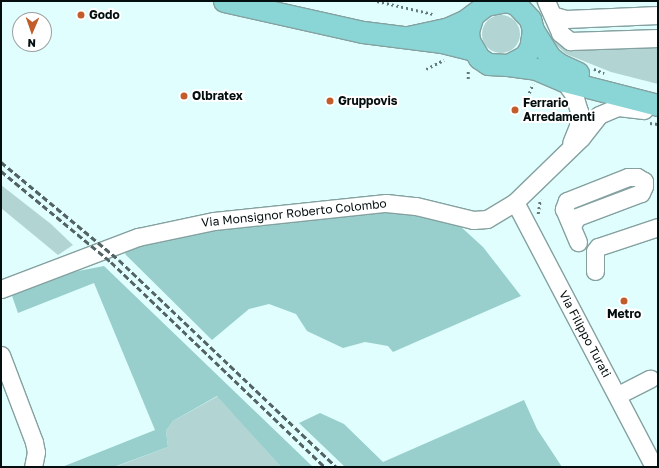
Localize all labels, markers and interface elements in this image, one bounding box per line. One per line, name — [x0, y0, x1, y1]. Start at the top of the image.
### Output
place label: Godo — [89, 8, 120, 22]
marker: Godo — [76, 10, 86, 20]
north arrow — [12, 12, 52, 52]
text: N — [27, 37, 36, 50]
place label: Olbratex — [192, 89, 243, 103]
marker: Olbratex — [179, 91, 189, 101]
place label: Gruppovis — [338, 94, 398, 108]
marker: Gruppovis — [325, 96, 335, 106]
place label: Ferrario Arredamenti — [523, 96, 595, 124]
marker: Ferrario Arredamenti — [510, 105, 520, 115]
street label: Via Monsignor Roberto Colombo — [201, 196, 387, 230]
street label: Via Filippo Turati — [556, 288, 614, 380]
marker: Metro — [619, 296, 629, 306]
place label: Metro — [607, 307, 641, 321]

